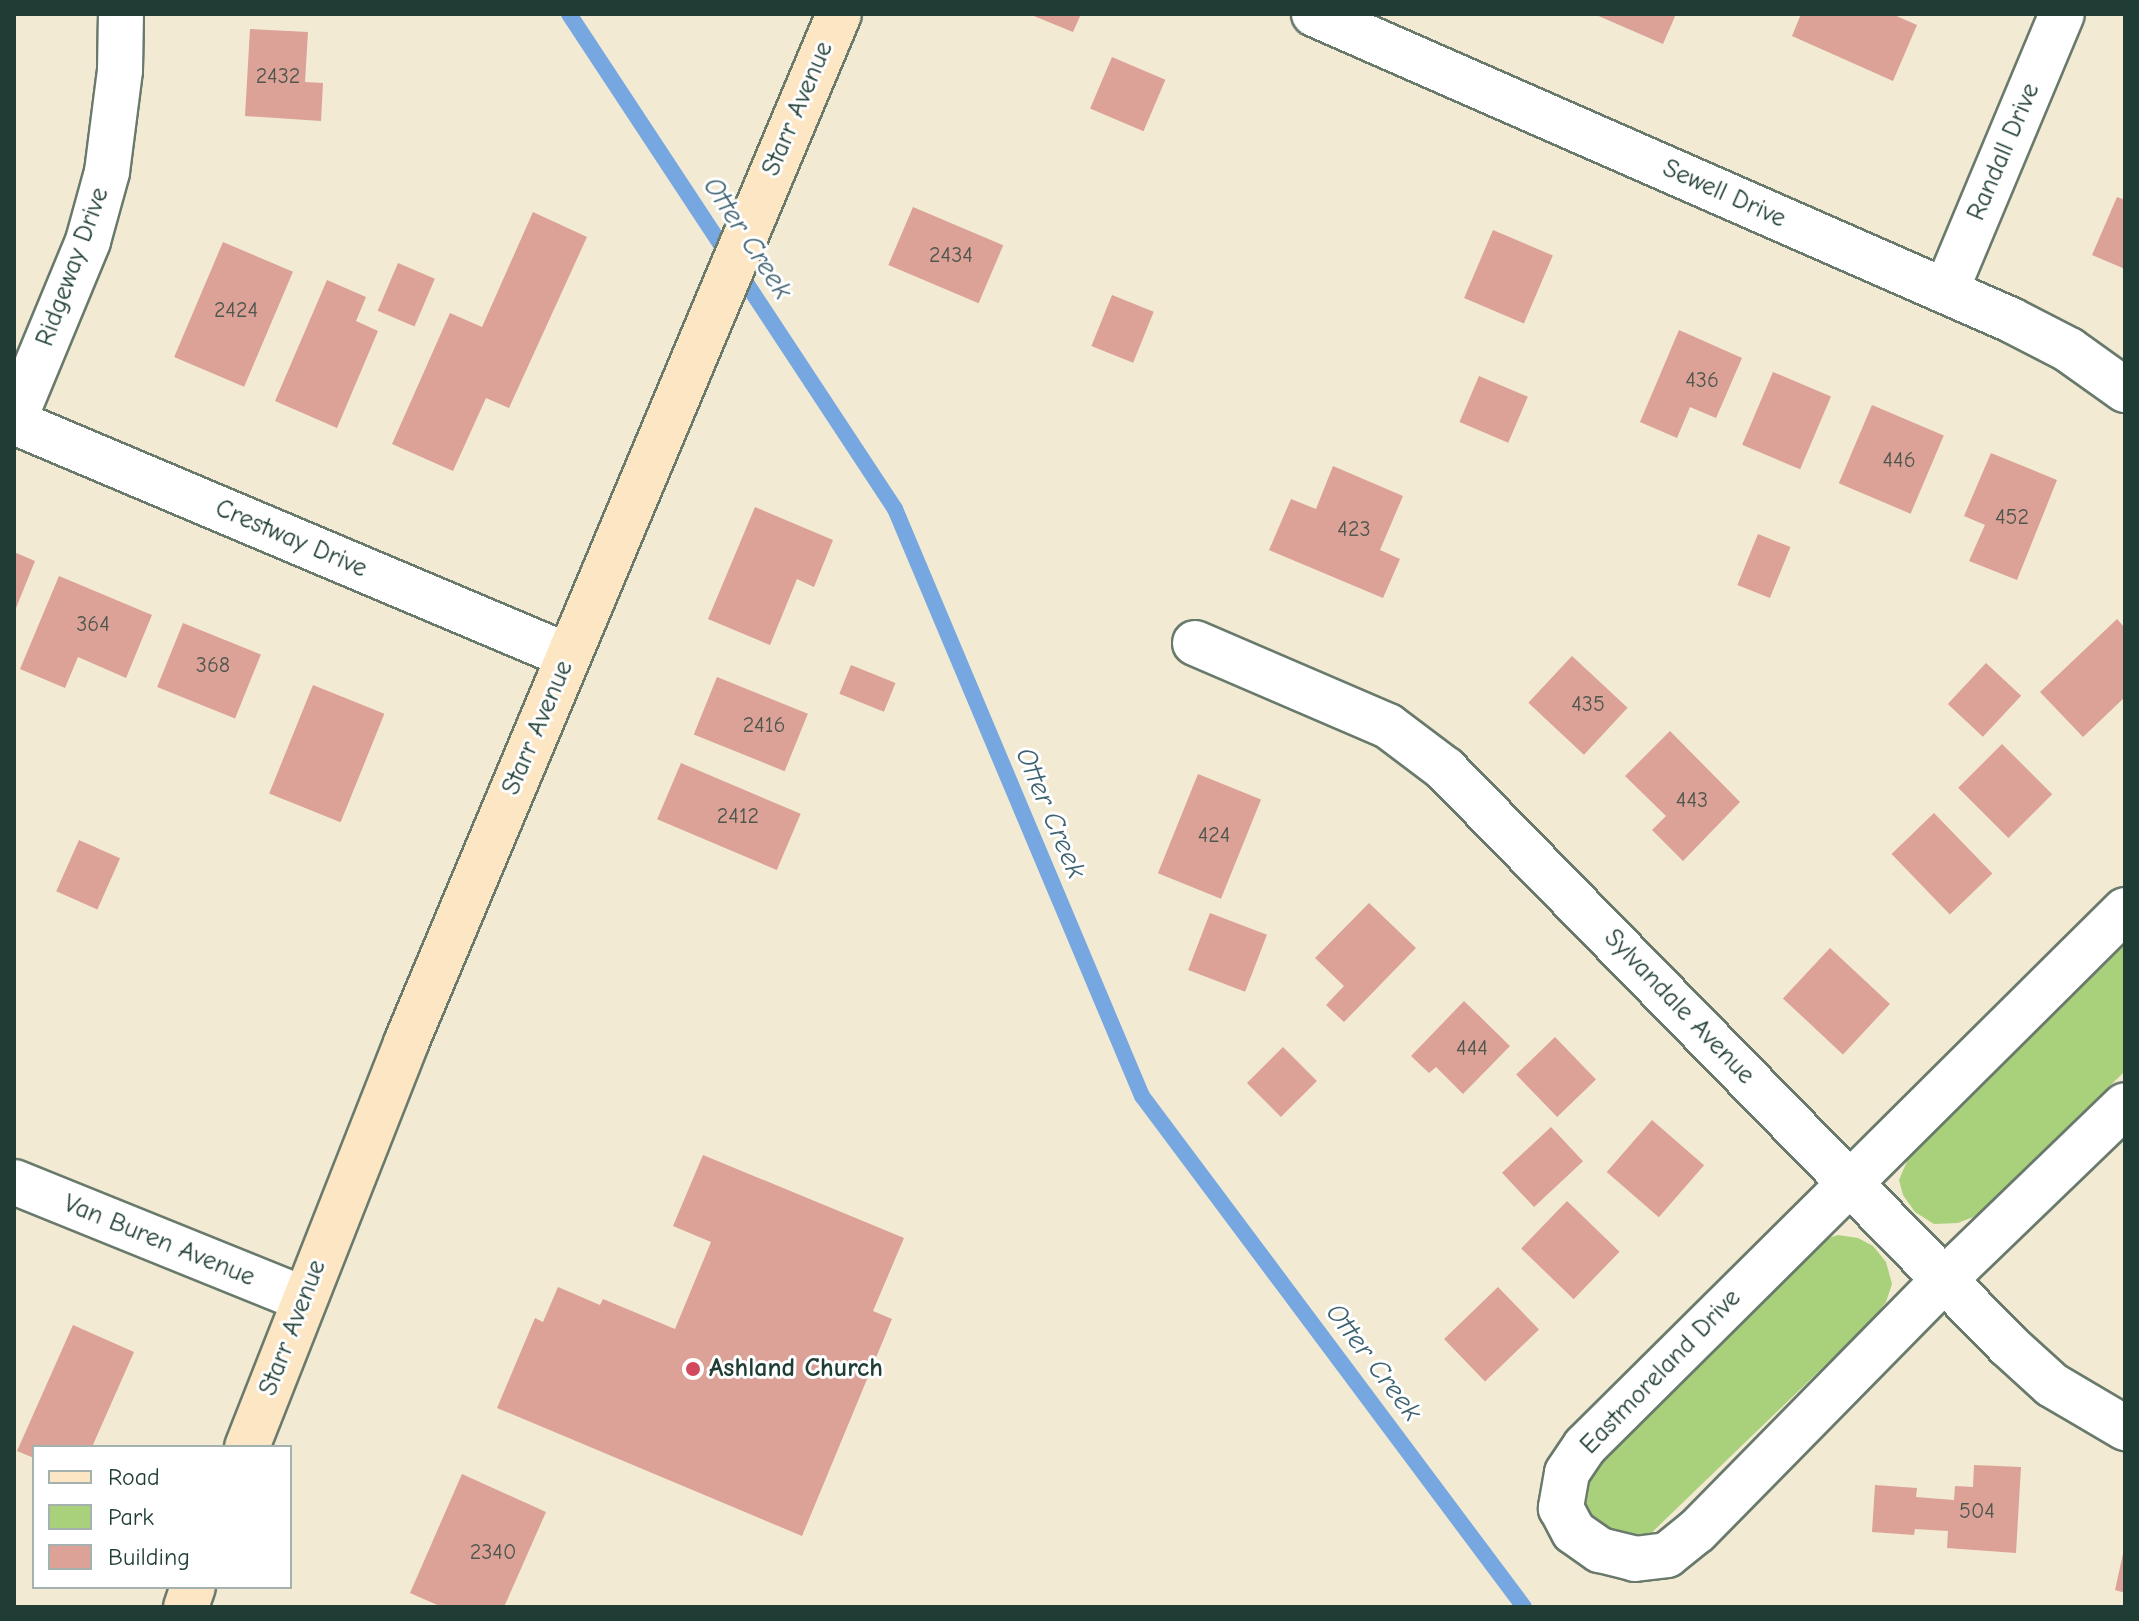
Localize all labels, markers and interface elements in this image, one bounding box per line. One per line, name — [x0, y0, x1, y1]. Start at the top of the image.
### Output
street label: Starr Avenue — [756, 37, 840, 181]
house number: 2432 — [256, 64, 300, 90]
street label: Randall Drive — [1961, 79, 2047, 225]
street label: Sewell Drive — [1658, 153, 1790, 235]
water label: Otter Creek — [696, 171, 800, 305]
street label: Ridgeway Drive — [30, 183, 116, 351]
house number: 2434 — [929, 243, 973, 269]
house number: 2424 — [214, 298, 258, 324]
house number: 436 — [1685, 368, 1719, 394]
house number: 446 — [1882, 448, 1916, 474]
street label: Crestway Drive — [210, 493, 372, 585]
house number: 452 — [1995, 505, 2029, 531]
house number: 423 — [1337, 517, 1371, 543]
house number: 364 — [76, 612, 110, 638]
house number: 368 — [196, 653, 230, 679]
street label: Starr Avenue — [496, 656, 580, 800]
house number: 435 — [1571, 692, 1605, 718]
house number: 2416 — [743, 713, 785, 739]
water label: Otter Creek — [1008, 743, 1094, 883]
house number: 443 — [1676, 788, 1708, 814]
house number: 2412 — [717, 804, 759, 830]
house number: 424 — [1198, 823, 1230, 849]
street label: Sylvandale Avenue — [1597, 923, 1761, 1091]
house number: 444 — [1456, 1036, 1488, 1062]
street label: Van Buren Avenue — [59, 1188, 259, 1294]
street label: Starr Avenue — [253, 1256, 333, 1400]
street label: Eastmoreland Drive — [1574, 1283, 1748, 1461]
water label: Otter Creek — [1319, 1296, 1429, 1428]
place label: Ashland Church — [709, 1353, 883, 1385]
marker: Ashland Church — [684, 1360, 702, 1378]
legend — [32, 1445, 292, 1589]
text: Road — [108, 1463, 160, 1491]
house number: 504 — [1959, 1499, 1995, 1525]
text: Park — [108, 1503, 154, 1531]
house number: 2340 — [470, 1540, 516, 1566]
text: Building — [108, 1543, 190, 1571]

